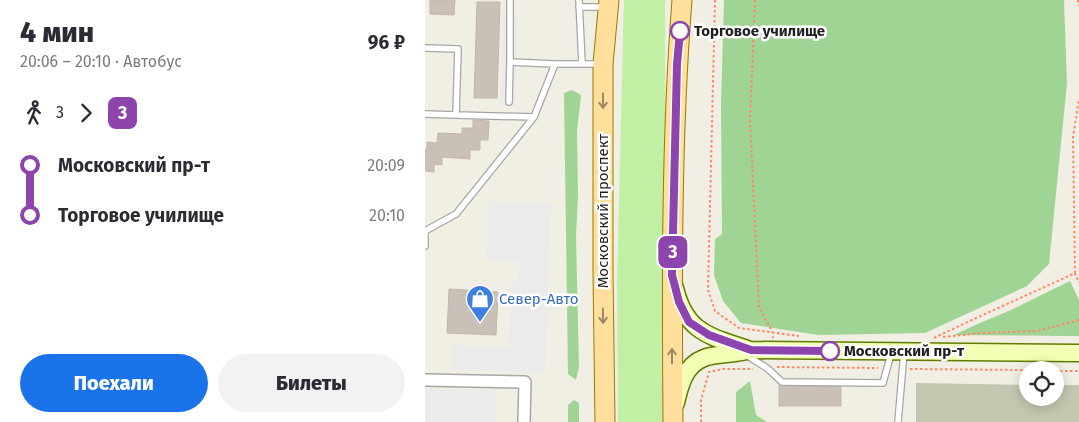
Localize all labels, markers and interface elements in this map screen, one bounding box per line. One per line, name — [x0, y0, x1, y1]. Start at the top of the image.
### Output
text: 4 мин — [20, 16, 94, 49]
marker: Торговое училище — [670, 21, 690, 41]
place label: Торговое училище — [694, 22, 825, 40]
text: 96 ₽ — [368, 31, 405, 54]
text: 20:06 – 20:10 · Автобус — [20, 52, 182, 71]
one-way arrow — [598, 92, 608, 109]
icon: walk — [20, 99, 48, 127]
icon: forward — [72, 99, 100, 127]
text: 3 — [118, 102, 127, 124]
text: 3 — [56, 103, 64, 122]
street label: Московский проспект — [594, 133, 612, 288]
text: Московский пр-т — [58, 154, 210, 177]
text: 20:09 — [367, 156, 405, 175]
text: Торговое училище — [58, 204, 224, 227]
text: 20:10 — [369, 206, 405, 225]
line badge: 3 — [657, 236, 689, 268]
text: 3 — [668, 241, 678, 263]
shop icon: Север-Авто — [465, 284, 495, 323]
place label: Север-Авто — [499, 290, 579, 308]
one-way arrow — [598, 308, 608, 324]
marker: Московский пр-т — [820, 341, 840, 361]
place label: Московский пр-т — [844, 342, 965, 360]
one-way arrow — [667, 348, 677, 364]
button: Поехали — [20, 354, 208, 412]
button: Билеты — [218, 354, 405, 412]
map controls — [1019, 361, 1064, 406]
button: locate — [1019, 361, 1064, 406]

